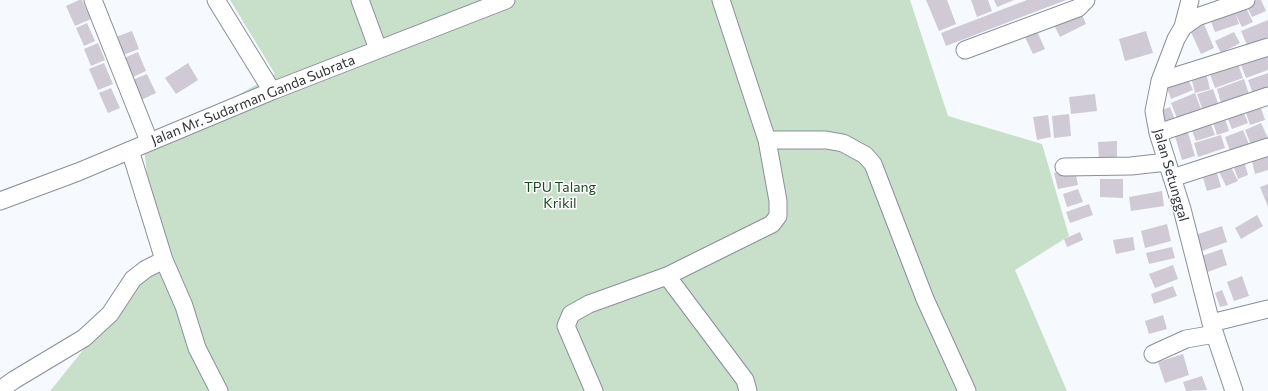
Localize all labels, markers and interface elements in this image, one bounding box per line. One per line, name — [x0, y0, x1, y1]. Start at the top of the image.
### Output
street label: Jalan Mr. Sudarman Ganda Subrata — [149, 51, 357, 149]
street label: Jalan Setunggal — [1150, 127, 1192, 223]
park label: TPU Talang Krikil — [524, 179, 596, 212]

